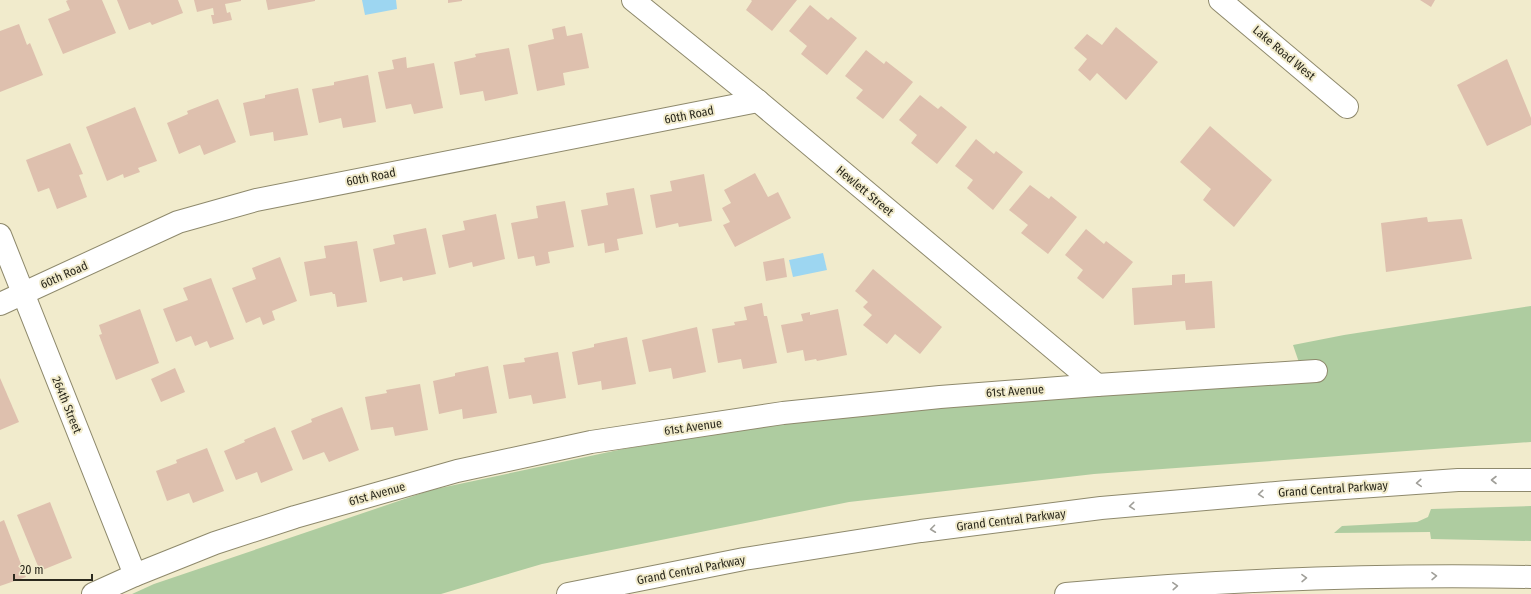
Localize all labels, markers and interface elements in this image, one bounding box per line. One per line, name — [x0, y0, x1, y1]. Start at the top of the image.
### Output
street label: Lake Road West — [1250, 23, 1318, 83]
street label: 60th Road — [663, 103, 715, 127]
street label: Hewlett Street — [834, 163, 896, 219]
street label: 60th Road — [345, 165, 397, 189]
street label: 60th Road — [38, 258, 90, 292]
street label: 264th Street — [49, 375, 85, 435]
street label: 61st Avenue — [986, 382, 1044, 400]
street label: 61st Avenue — [663, 416, 723, 438]
one-way arrow — [1491, 476, 1497, 484]
street label: Grand Central Parkway — [1278, 478, 1389, 500]
street label: 61st Avenue — [347, 479, 407, 509]
one-way arrow — [1416, 479, 1422, 487]
one-way arrow — [1258, 489, 1264, 498]
one-way arrow — [1129, 501, 1135, 510]
street label: Grand Central Parkway — [956, 506, 1067, 534]
one-way arrow — [930, 524, 936, 533]
street label: Grand Central Parkway — [636, 553, 747, 587]
scale bar — [14, 556, 92, 582]
text: 20 m — [20, 563, 44, 577]
one-way arrow — [1431, 572, 1437, 581]
one-way arrow — [1301, 574, 1307, 583]
one-way arrow — [1172, 582, 1178, 590]

